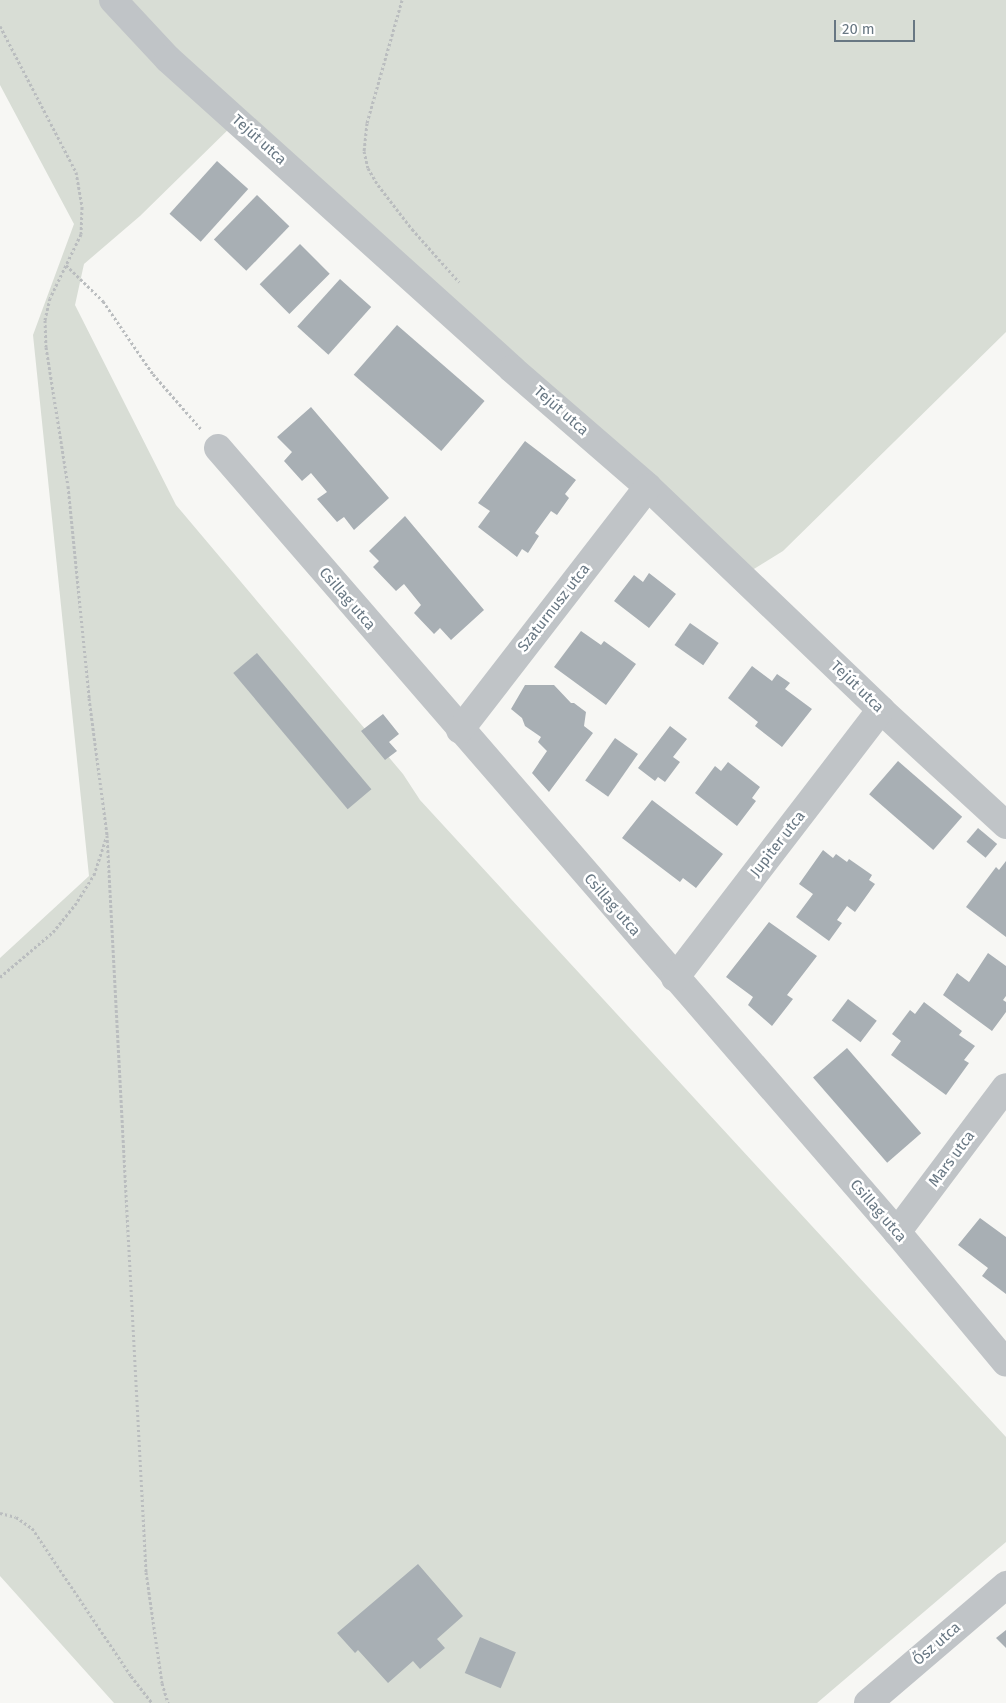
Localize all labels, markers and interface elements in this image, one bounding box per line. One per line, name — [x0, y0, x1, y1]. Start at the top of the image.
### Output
scale bar — [836, 10, 917, 42]
text: 20 m — [842, 20, 875, 38]
street label: Tejút utca — [228, 111, 290, 169]
street label: Tejút utca — [530, 382, 592, 440]
street label: Szaturnusz utca — [514, 560, 594, 656]
street label: Csillag utca — [315, 564, 379, 634]
street label: Tejút utca — [827, 657, 887, 717]
street label: Jupiter utca — [747, 807, 809, 881]
street label: Csillag utca — [580, 870, 644, 940]
street label: Mars utca — [925, 1127, 979, 1191]
street label: Csillag utca — [846, 1176, 910, 1246]
street label: Ősz utca — [910, 1619, 964, 1669]

